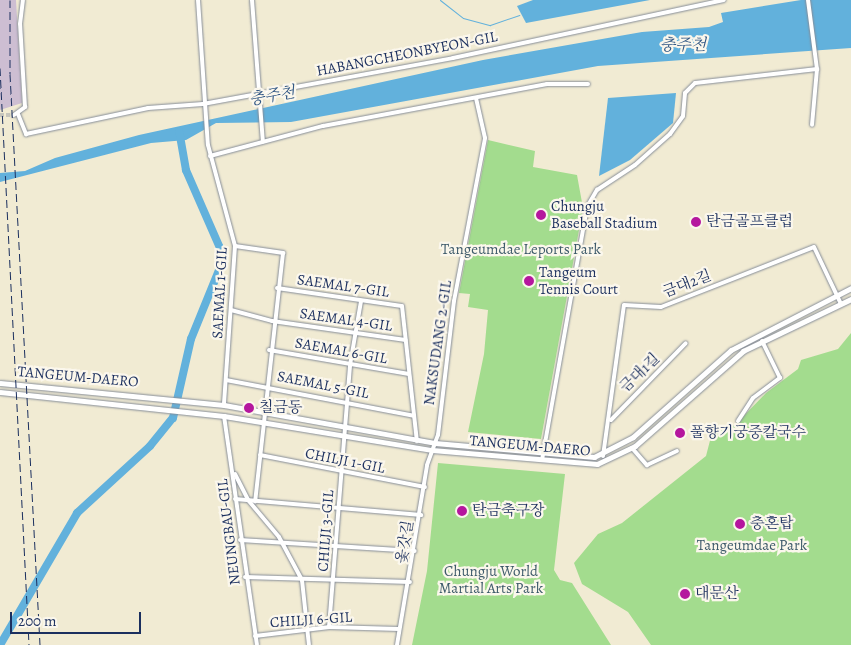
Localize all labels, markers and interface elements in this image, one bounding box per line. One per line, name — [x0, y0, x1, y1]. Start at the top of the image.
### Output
street label: HABANGCHEONBYEON-GIL — [315, 28, 499, 80]
water label: 충주천 — [660, 35, 706, 55]
water label: 충주천 — [248, 83, 296, 109]
place label: Chungju Baseball Stadium — [551, 197, 657, 232]
marker: Chungju Baseball Stadium — [535, 209, 547, 221]
place label: 탄금골프클럽 — [706, 213, 793, 231]
marker: 탄금골프클럽 — [690, 216, 702, 228]
park label: Tangeumdae Leports Park — [441, 241, 601, 259]
street label: SAEMAL 1-GIL — [209, 247, 231, 339]
place label: Tangeum Tennis Court — [539, 263, 618, 298]
street label: 금대2길 — [660, 267, 714, 301]
street label: SAEMAL 7-GIL — [296, 271, 390, 301]
marker: Tangeum Tennis Court — [523, 275, 535, 287]
street label: NAKSUDANG 2-GIL — [420, 279, 456, 407]
street label: SAEMAL 4-GIL — [299, 305, 393, 335]
street label: SAEMAL 6-GIL — [294, 334, 388, 368]
street label: 금대1길 — [616, 350, 664, 396]
street label: TANGEUM-DAERO — [17, 363, 139, 391]
street label: SAEMAL 5-GIL — [276, 367, 370, 403]
place label: 칠금동 — [259, 399, 302, 417]
marker: 칠금동 — [243, 402, 255, 414]
place label: 풀향기궁중칼국수 — [690, 424, 806, 442]
marker: 풀향기궁중칼국수 — [674, 427, 686, 439]
street label: TANGEUM-DAERO — [469, 432, 591, 460]
street label: CHILJI 1-GIL — [304, 444, 386, 478]
street label: NEUNGBAU-GIL — [214, 478, 244, 586]
street label: CHILJI 3-GIL — [314, 490, 338, 572]
place label: 탄금축구장 — [472, 502, 544, 520]
marker: 탄금축구장 — [456, 505, 468, 517]
place label: 충혼탑 — [750, 515, 793, 533]
marker: 충혼탑 — [734, 518, 746, 530]
street label: 옻갓길 — [393, 519, 417, 565]
park label: Tangeumdae Park — [697, 537, 807, 555]
park label: Chungju World Martial Arts Park — [439, 562, 543, 597]
place label: 대문산 — [695, 585, 738, 603]
marker: 대문산 — [679, 588, 691, 600]
scale bar — [12, 602, 144, 634]
street label: CHILJI 6-GIL — [269, 608, 353, 632]
text: 200 m — [18, 611, 57, 631]

